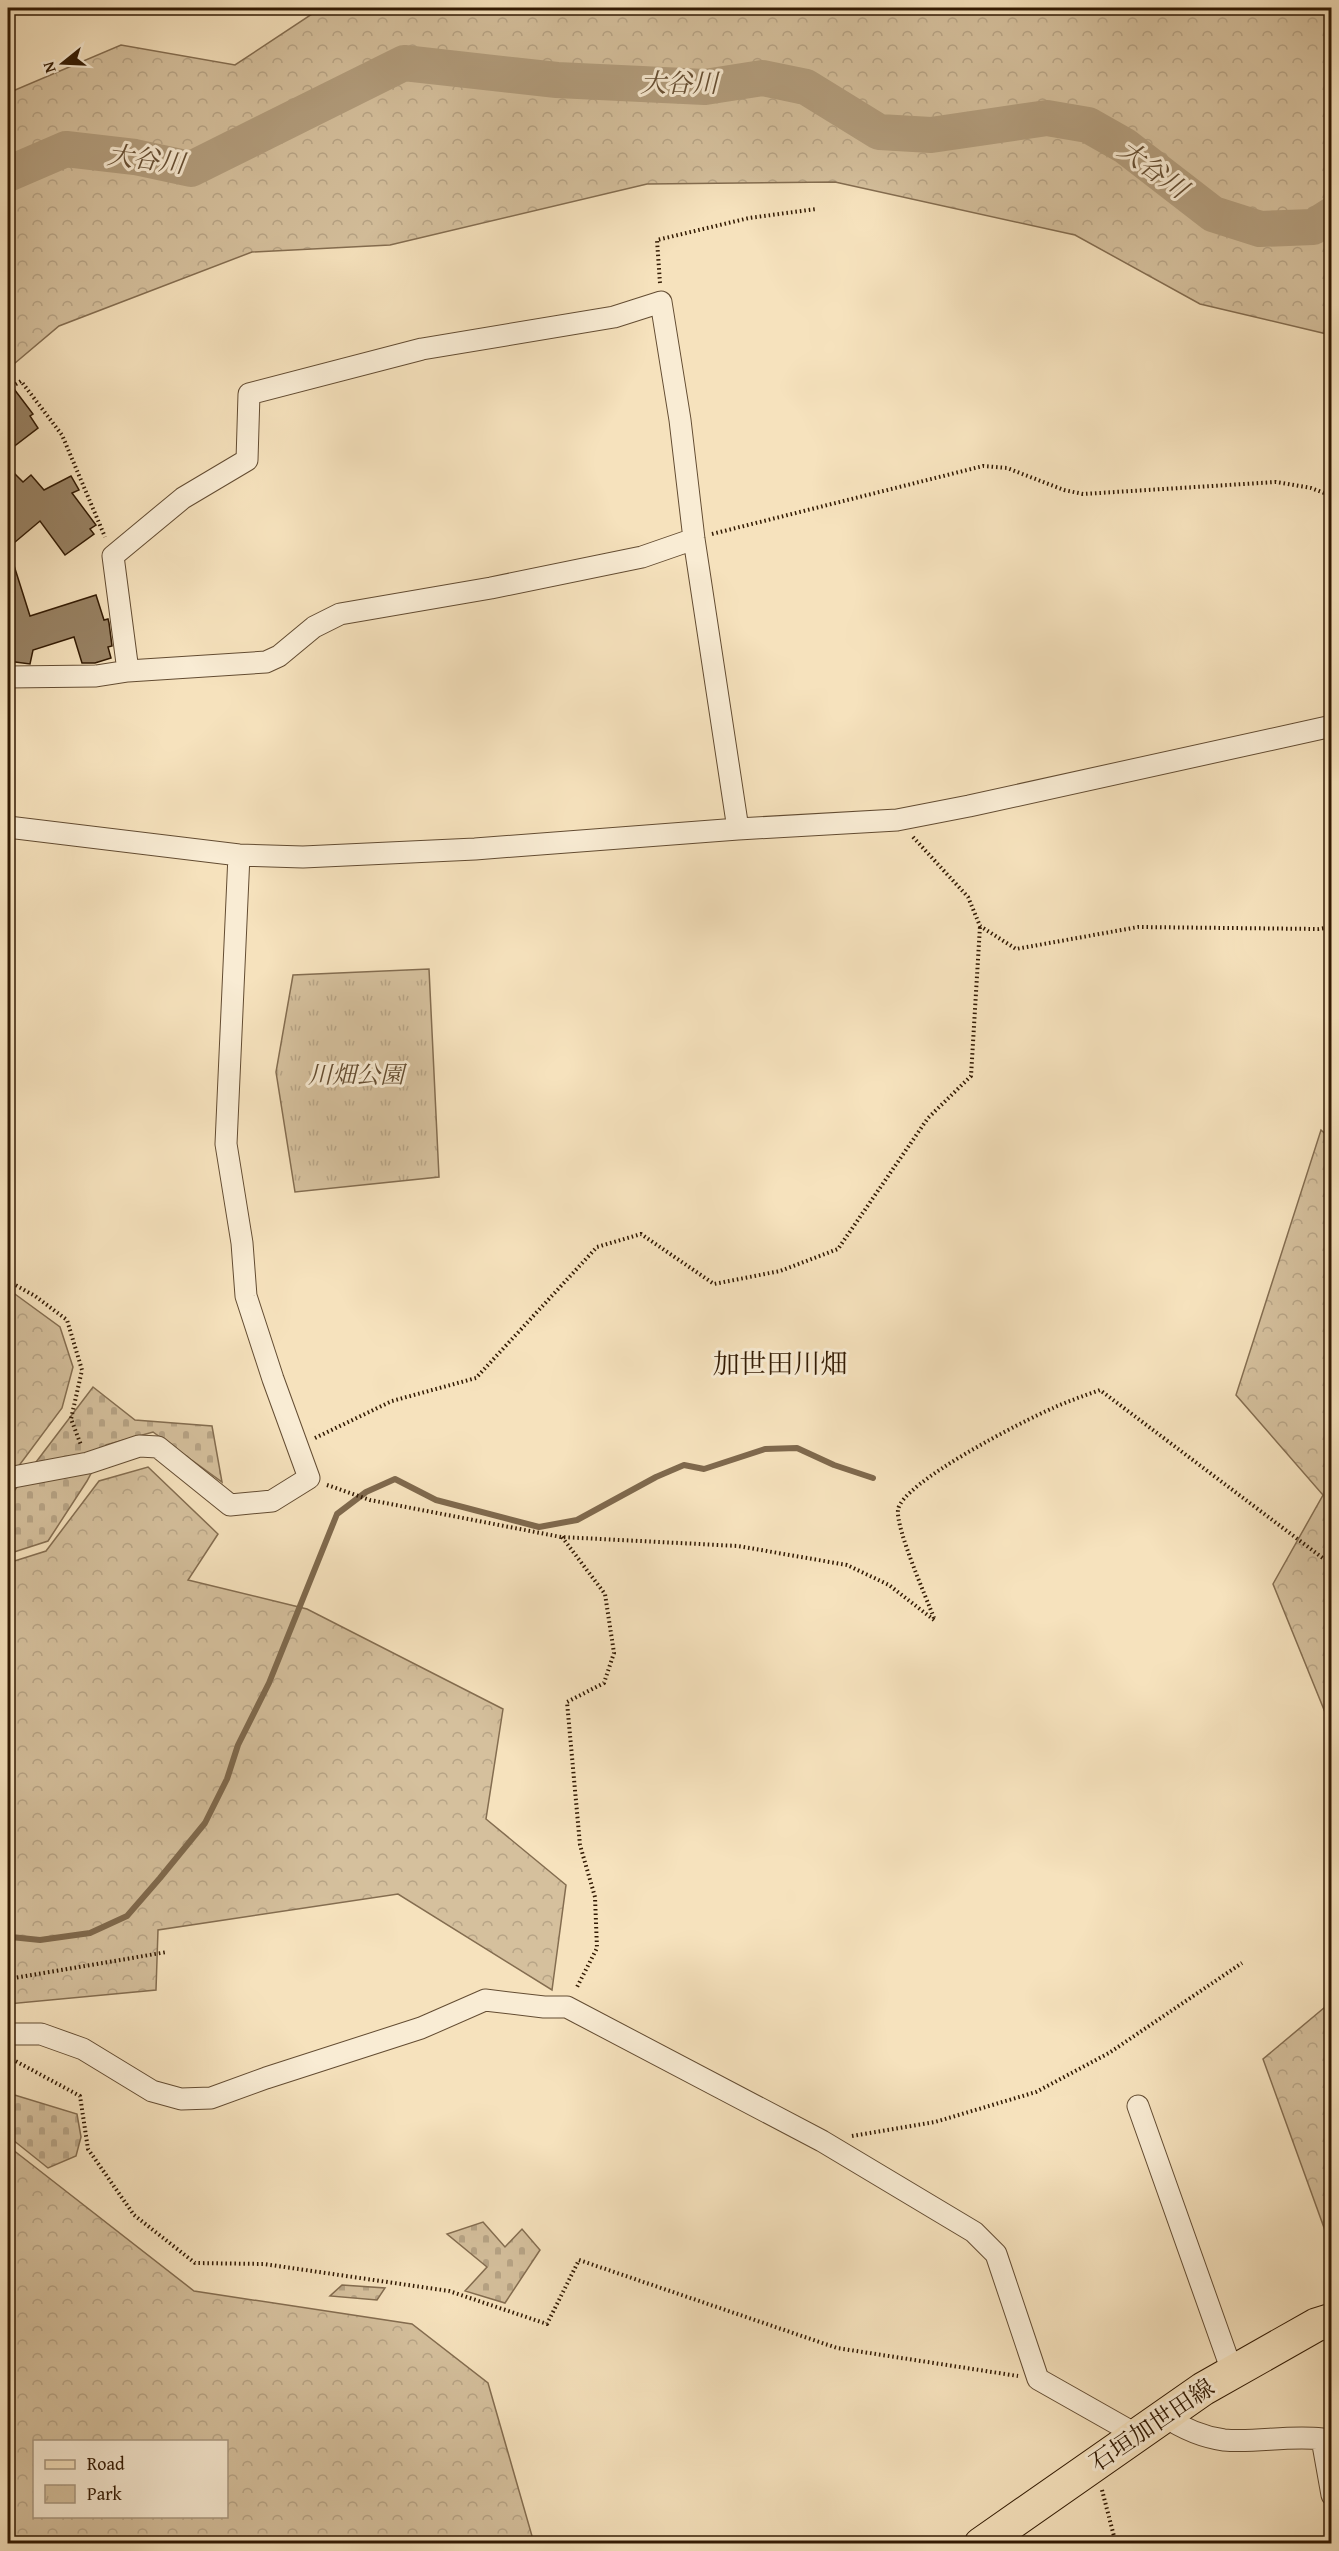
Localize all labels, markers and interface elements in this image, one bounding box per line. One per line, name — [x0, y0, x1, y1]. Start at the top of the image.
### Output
north arrow — [33, 33, 93, 93]
text: N — [36, 59, 62, 76]
water label: 大谷川 — [640, 63, 721, 102]
water label: 大谷川 — [1110, 130, 1199, 209]
water label: 大谷川 — [105, 134, 190, 183]
park label: 川畑公園 — [308, 1057, 408, 1092]
district label: 加世田川畑 — [713, 1343, 848, 1383]
street label: 石垣加世田線 — [1082, 2370, 1221, 2479]
legend — [33, 2440, 228, 2518]
text: Road — [87, 2450, 125, 2477]
text: Park — [87, 2480, 123, 2507]

